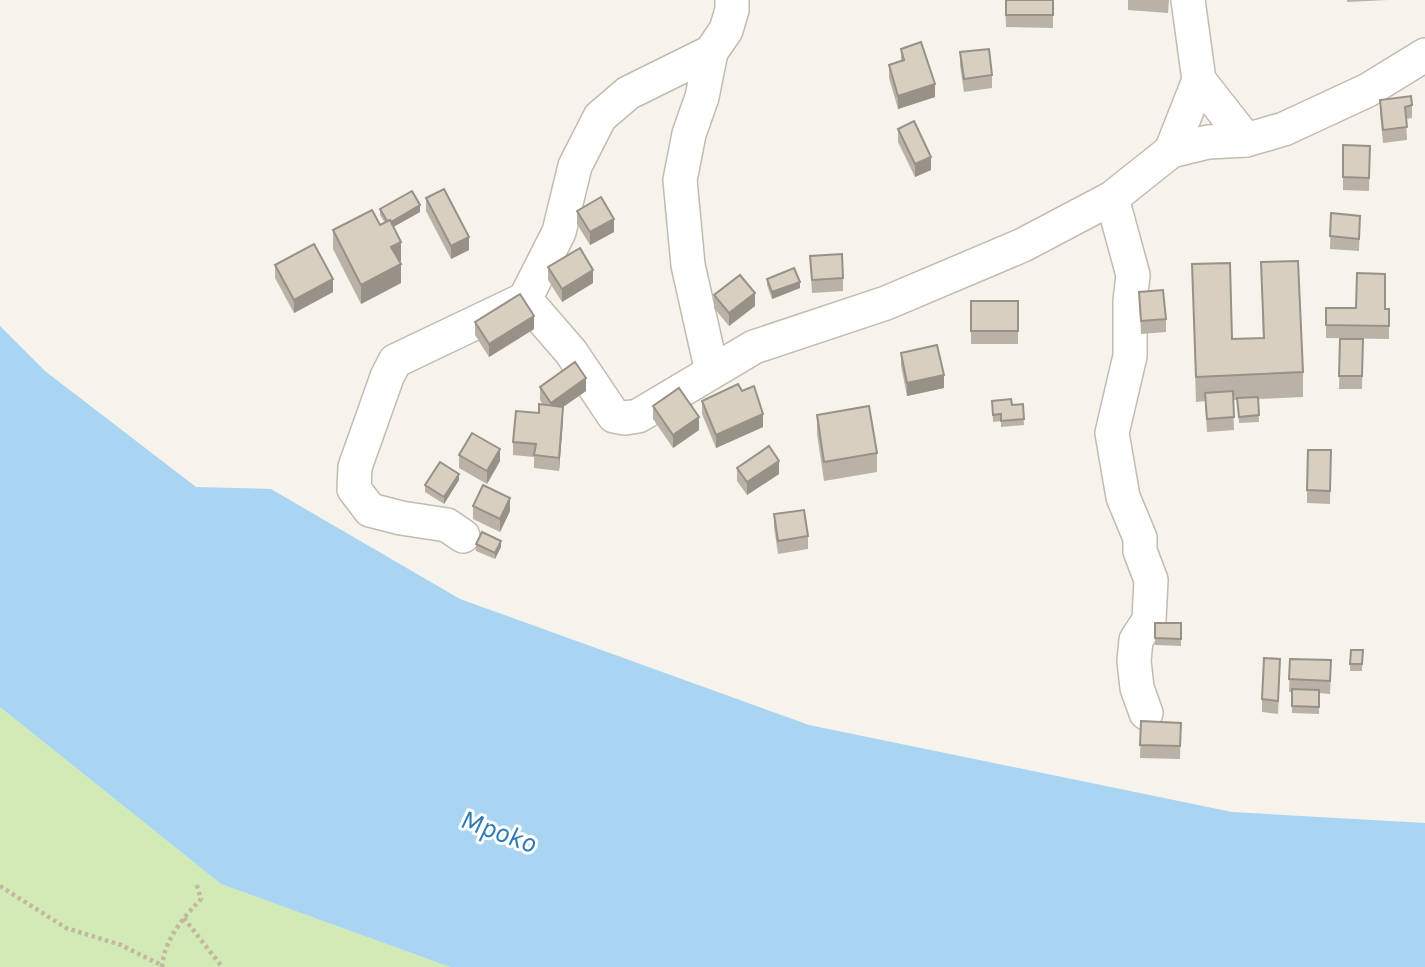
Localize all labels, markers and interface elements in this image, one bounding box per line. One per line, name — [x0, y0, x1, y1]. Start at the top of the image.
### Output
water label: Mpoko — [457, 802, 542, 860]

